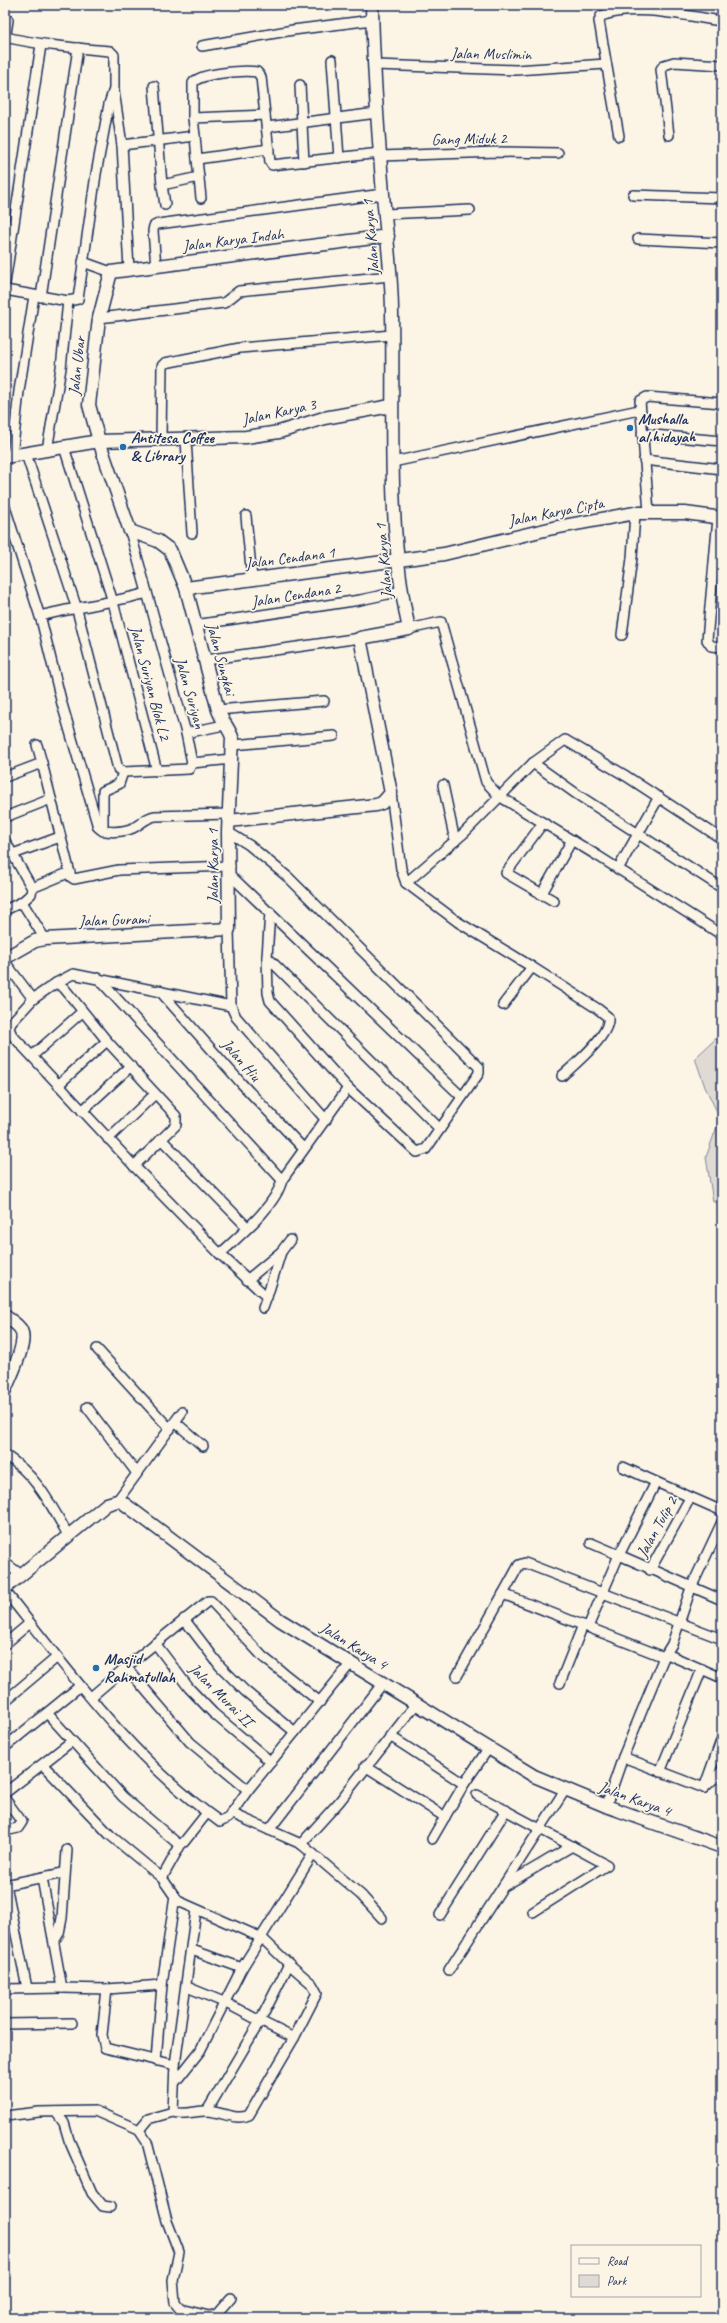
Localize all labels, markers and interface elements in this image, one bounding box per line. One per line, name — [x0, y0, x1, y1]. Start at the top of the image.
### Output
street label: Jalan Muslimin — [450, 43, 532, 65]
street label: Gang Miduk 2 — [431, 128, 509, 150]
street label: Jalan Karya 1 — [358, 198, 384, 276]
street label: Jalan Karya Indah — [180, 224, 286, 256]
street label: Jalan Ubar — [64, 333, 90, 397]
street label: Jalan Karya 3 — [239, 394, 320, 430]
place label: Mushalla al hidayah — [638, 409, 696, 447]
marker: Mushalla al hidayah — [625, 423, 635, 433]
place label: Antitesa Coffee & Library — [131, 428, 215, 466]
marker: Antitesa Coffee & Library — [118, 442, 128, 452]
street label: Jalan Karya Cipta — [506, 493, 607, 531]
street label: Jalan Karya 1 — [371, 522, 397, 600]
street label: Jalan Cendana 1 — [243, 542, 337, 574]
street label: Jalan Cendana 2 — [249, 578, 344, 612]
street label: Jalan Sungkai — [201, 620, 241, 699]
street label: Jalan Suriyan Blok L2 — [125, 623, 175, 744]
street label: Jalan Suriyan — [170, 654, 210, 732]
street label: Jalan Karya 1 — [203, 828, 223, 905]
street label: Jalan Gurami — [77, 909, 152, 931]
street label: Jalan Hiu — [216, 1034, 266, 1086]
street label: Jalan Tulip 2 — [632, 1491, 683, 1562]
street label: Jalan Karya 4 — [316, 1617, 393, 1675]
place label: Masjid Rahmatullah — [104, 1649, 176, 1687]
street label: Jalan Murai II — [184, 1658, 260, 1734]
marker: Masjid Rahmatullah — [91, 1663, 101, 1673]
street label: Jalan Karya 4 — [595, 1776, 675, 1822]
legend — [571, 2245, 701, 2297]
text: Road — [607, 2253, 629, 2269]
text: Park — [607, 2273, 628, 2289]

